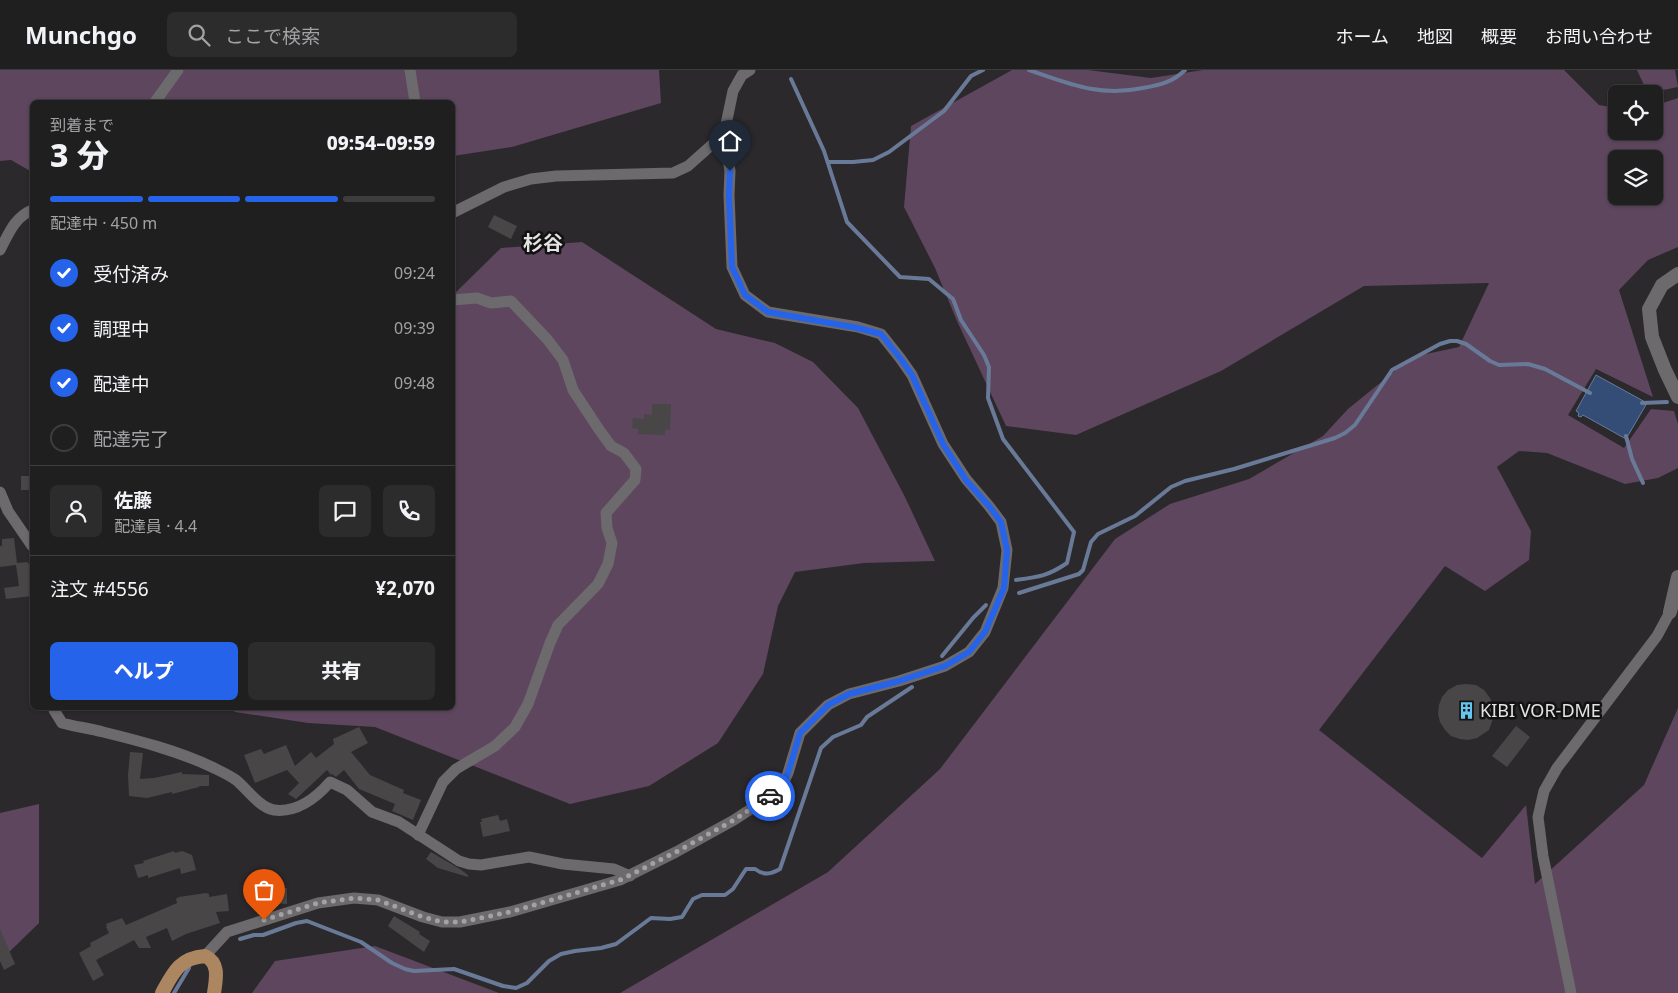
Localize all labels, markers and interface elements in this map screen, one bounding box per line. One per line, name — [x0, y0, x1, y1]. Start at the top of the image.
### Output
search box — [167, 12, 517, 57]
text: Munchgo — [25, 18, 137, 51]
icon: search — [185, 21, 213, 49]
text: ここで検索 — [225, 23, 320, 49]
text: ホーム — [1336, 24, 1389, 48]
text: 地図 — [1417, 24, 1453, 48]
text: 概要 — [1481, 24, 1517, 48]
text: お問い合わせ — [1545, 24, 1653, 48]
map controls — [1608, 85, 1663, 205]
button: locate — [1608, 85, 1663, 140]
text: 到着まで — [50, 114, 114, 136]
pin — [709, 120, 751, 171]
icon: home — [716, 127, 744, 155]
text: 09:54–09:59 — [327, 130, 435, 156]
text: 3 分 — [50, 133, 109, 176]
button: layers — [1608, 150, 1663, 205]
text: 配達中 · 450 m — [50, 212, 157, 234]
district label: 杉谷 — [523, 229, 563, 256]
icon: check — [50, 259, 78, 287]
text: 受付済み — [93, 261, 169, 287]
text: 09:24 — [394, 262, 435, 284]
icon: check — [50, 314, 78, 342]
text: 調理中 — [93, 316, 150, 342]
text: 09:39 — [394, 317, 435, 339]
icon: check — [50, 369, 78, 397]
text: 配達中 — [93, 371, 150, 397]
text: 09:48 — [394, 372, 435, 394]
text: 配達完了 — [93, 426, 169, 452]
button: person — [50, 485, 102, 537]
button: chat — [319, 485, 371, 537]
button: phone — [383, 485, 435, 537]
text: 佐藤 — [114, 487, 152, 513]
text: 配達員 · 4.4 — [114, 515, 197, 537]
text: ¥2,070 — [375, 575, 435, 601]
text: 注文 #4556 — [50, 576, 149, 602]
button: ヘルプ — [50, 642, 238, 700]
button: 共有 — [248, 642, 435, 700]
place label: KIBI VOR-DME — [1480, 698, 1601, 722]
building icon: KIBI VOR-DME — [1456, 700, 1476, 720]
courier — [745, 771, 795, 821]
icon: car — [756, 782, 784, 810]
pin — [243, 869, 285, 920]
icon: bag — [250, 876, 278, 904]

